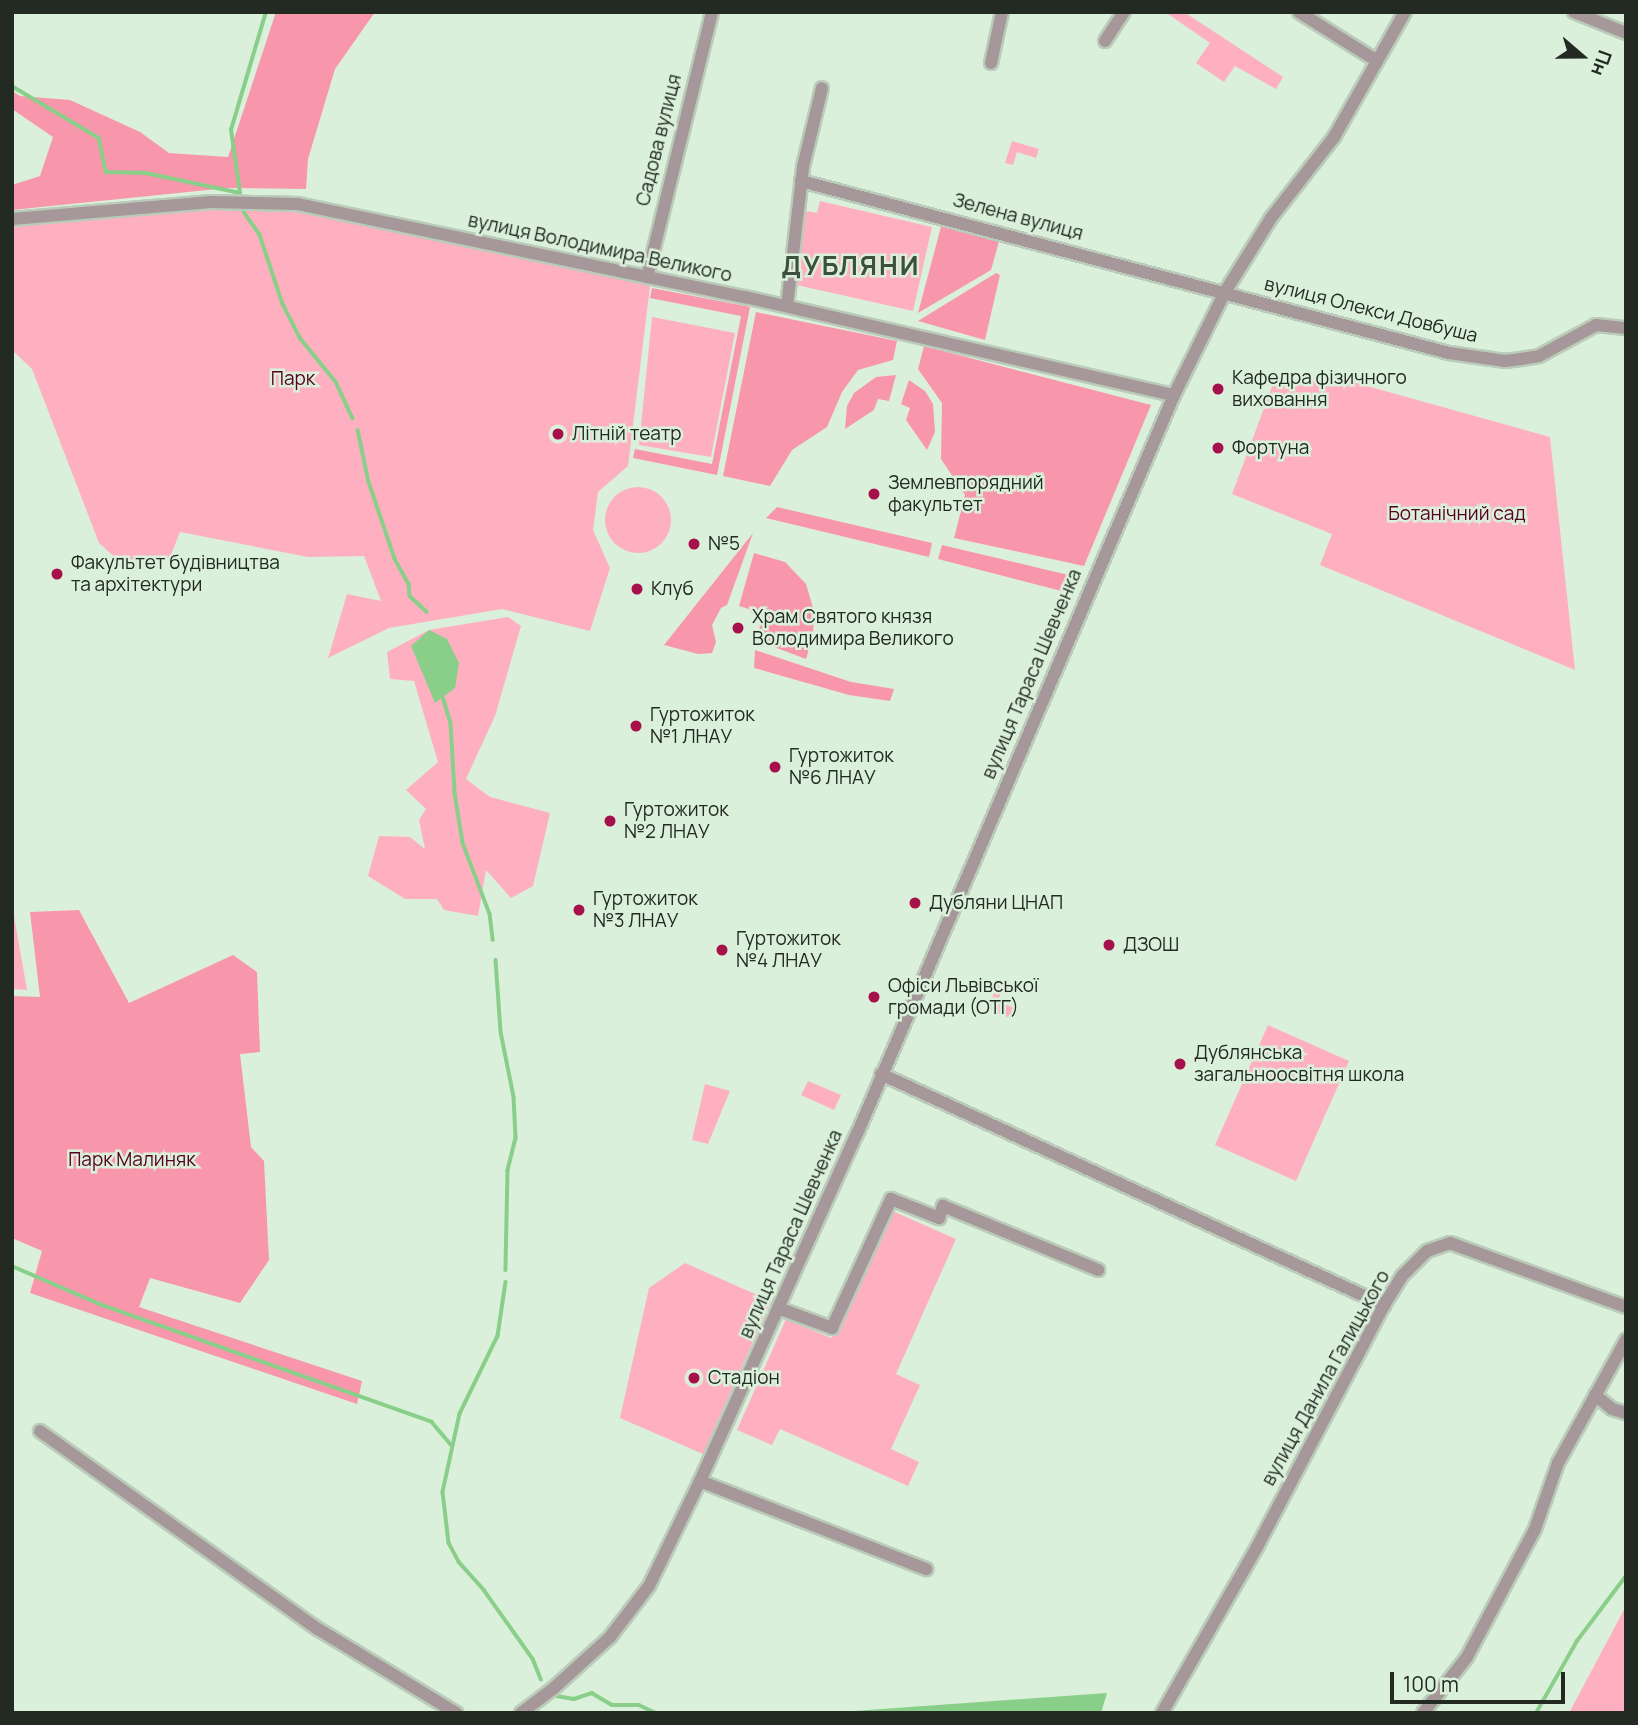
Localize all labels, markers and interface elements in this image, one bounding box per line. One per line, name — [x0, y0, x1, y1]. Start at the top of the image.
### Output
north arrow — [1547, 21, 1617, 91]
text: Пн — [1585, 47, 1618, 80]
street label: Садова вулиця — [632, 72, 686, 208]
street label: Зелена вулиця — [950, 189, 1086, 245]
street label: вулиця Володимира Великого — [466, 209, 734, 287]
district label: ДУБЛЯНИ — [782, 250, 920, 282]
street label: вулиця Олекси Довбуша — [1262, 272, 1480, 348]
place label: Кафедра фізичного виховання — [1232, 367, 1407, 411]
park label: Парк — [271, 368, 315, 390]
marker: Кафедра фізичного виховання — [1210, 381, 1226, 397]
place label: Літній театр — [572, 423, 682, 445]
marker: Літній театр — [550, 426, 566, 442]
place label: Фортуна — [1232, 437, 1309, 459]
marker: Фортуна — [1210, 440, 1226, 456]
place label: Землевпорядний факультет — [888, 472, 1044, 516]
marker: Землевпорядний факультет — [866, 486, 882, 502]
park label: Ботанічний сад — [1388, 503, 1526, 525]
place label: №5 — [708, 533, 740, 555]
marker: №5 — [686, 536, 702, 552]
place label: Факультет будівництва та архітектури — [71, 552, 280, 596]
marker: Факультет будівництва та архітектури — [49, 566, 65, 582]
street label: вулиця Тараса Шевченка — [977, 566, 1087, 782]
place label: Клуб — [651, 578, 694, 600]
marker: Клуб — [629, 581, 645, 597]
place label: Храм Святого князя Володимира Великого — [752, 606, 954, 650]
marker: Храм Святого князя Володимира Великого — [730, 620, 746, 636]
place label: Гуртожиток №1 ЛНАУ — [650, 704, 755, 748]
marker: Гуртожиток №1 ЛНАУ — [628, 718, 644, 734]
place label: Гуртожиток №6 ЛНАУ — [789, 745, 894, 789]
marker: Гуртожиток №6 ЛНАУ — [767, 759, 783, 775]
place label: Гуртожиток №2 ЛНАУ — [624, 799, 729, 843]
marker: Гуртожиток №2 ЛНАУ — [602, 813, 618, 829]
place label: Гуртожиток №3 ЛНАУ — [593, 888, 698, 932]
place label: Дубляни ЦНАП — [929, 892, 1063, 914]
marker: Дубляни ЦНАП — [907, 895, 923, 911]
marker: Гуртожиток №3 ЛНАУ — [571, 902, 587, 918]
place label: Гуртожиток №4 ЛНАУ — [736, 928, 841, 972]
place label: ДЗОШ — [1123, 934, 1179, 956]
marker: ДЗОШ — [1101, 937, 1117, 953]
marker: Гуртожиток №4 ЛНАУ — [714, 942, 730, 958]
place label: Офіси Львівської громади (ОТГ) — [888, 975, 1039, 1019]
marker: Офіси Львівської громади (ОТГ) — [866, 989, 882, 1005]
place label: Дублянська загальноосвітня школа — [1194, 1042, 1404, 1086]
marker: Дублянська загальноосвітня школа — [1172, 1056, 1188, 1072]
street label: вулиця Тараса Шевченка — [735, 1126, 847, 1342]
park label: Парк Малиняк — [68, 1149, 196, 1171]
street label: вулиця Данила Галицького — [1257, 1266, 1395, 1490]
place label: Стадіон — [708, 1367, 780, 1389]
marker: Стадіон — [686, 1370, 702, 1386]
scale bar — [1393, 1658, 1568, 1702]
text: 100 m — [1403, 1670, 1459, 1698]

